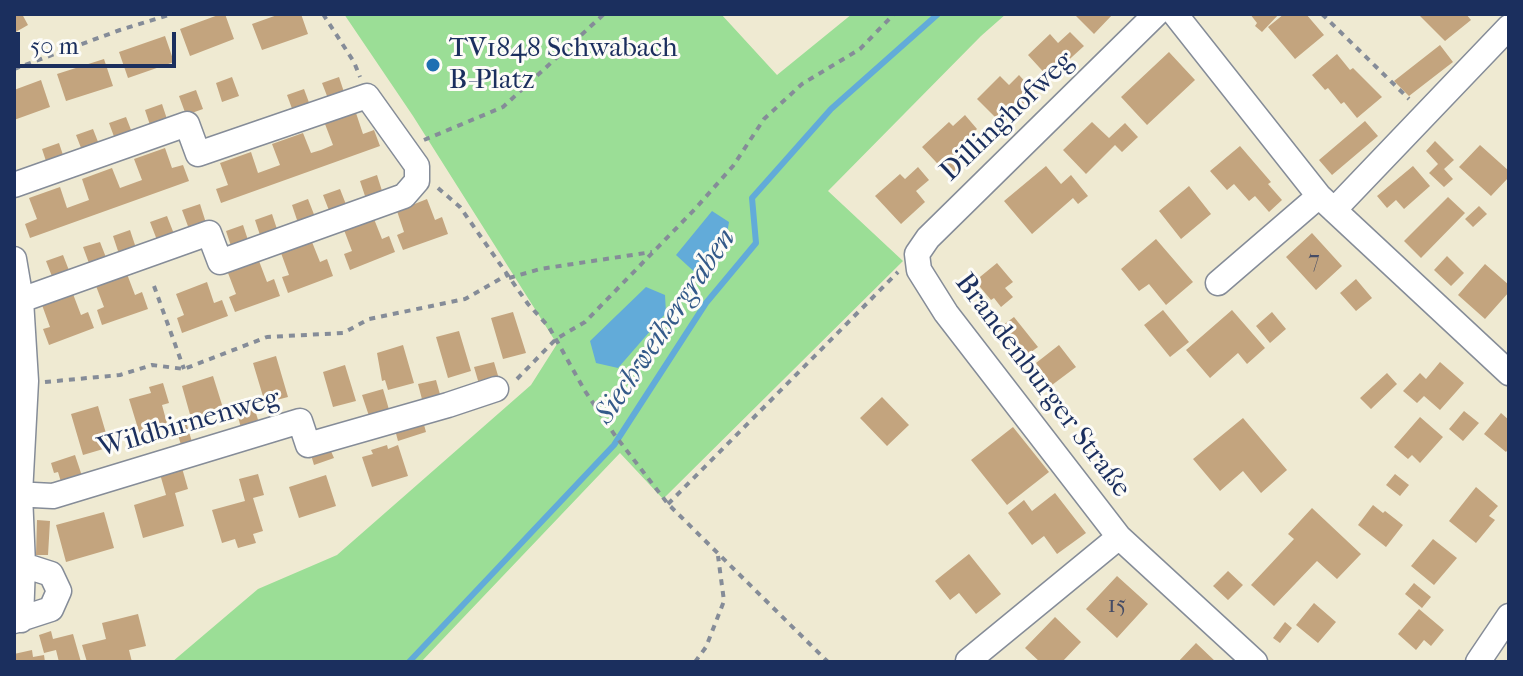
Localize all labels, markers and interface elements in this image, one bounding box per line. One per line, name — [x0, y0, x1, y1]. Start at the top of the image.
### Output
scale bar — [20, 16, 180, 66]
text: 50 m — [30, 32, 79, 60]
place label: TV1848 Schwabach B-Platz — [449, 32, 678, 98]
street label: Dillinghofweg — [934, 45, 1082, 189]
marker: TV1848 Schwabach B-Platz — [424, 56, 442, 74]
water label: Siechweihergraben — [587, 222, 745, 432]
house number: 7 — [1308, 247, 1320, 275]
street label: Brandenburger Straße — [947, 267, 1137, 505]
street label: Wildbirnenweg — [94, 382, 284, 466]
house number: 15 — [1108, 592, 1126, 620]

